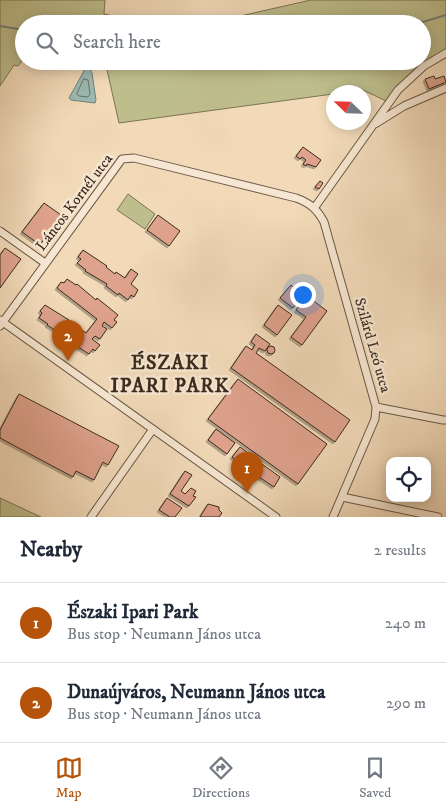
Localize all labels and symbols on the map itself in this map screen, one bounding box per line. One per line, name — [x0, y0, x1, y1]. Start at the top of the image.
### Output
north arrow — [326, 85, 371, 130]
street label: Láncos Kornél utca — [32, 149, 117, 255]
your location — [290, 282, 316, 308]
street label: Szilárd Leó utca — [350, 296, 395, 395]
pin: 2 — [52, 320, 84, 361]
district label: ÉSZAKI IPARI PARK — [110, 350, 230, 399]
pin: 1 — [231, 452, 263, 493]

